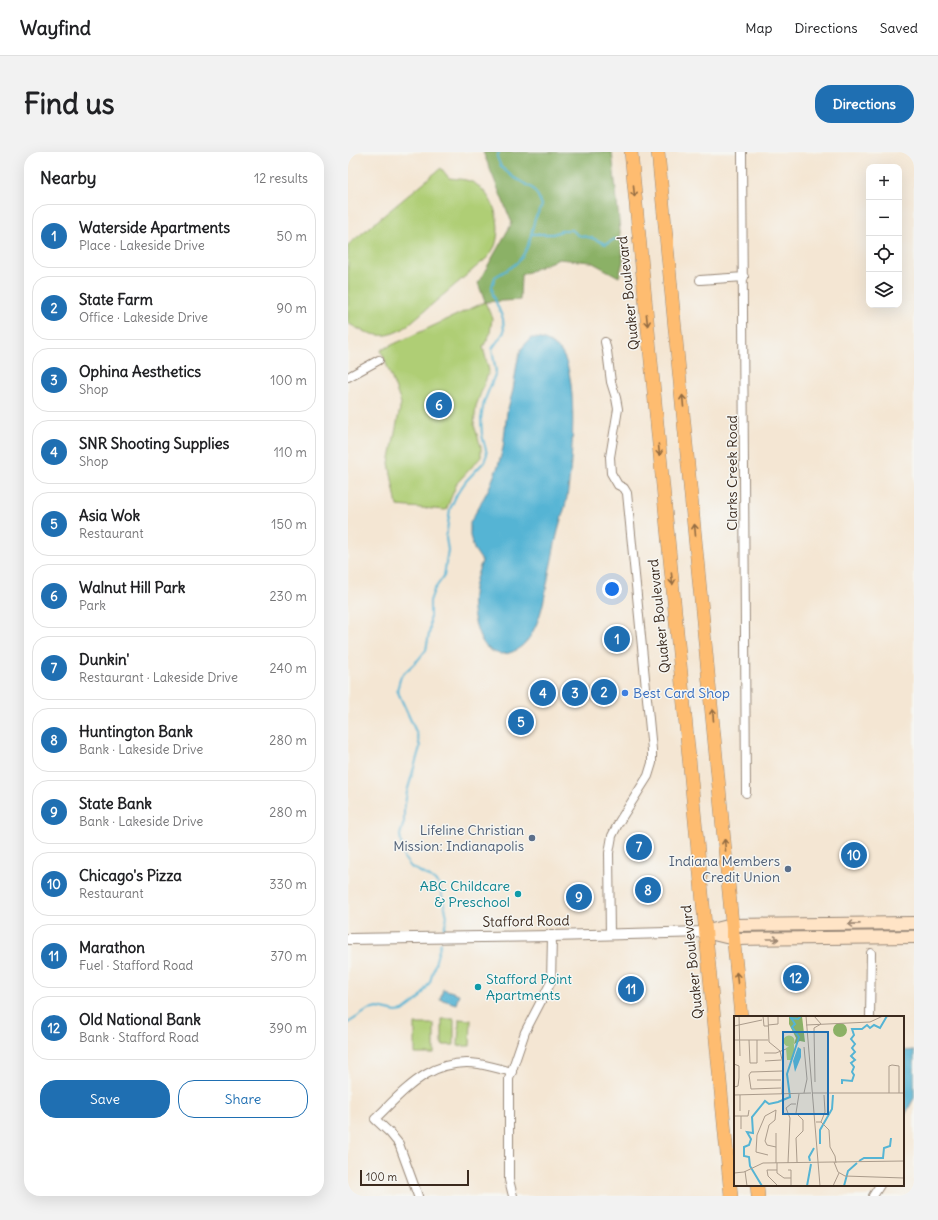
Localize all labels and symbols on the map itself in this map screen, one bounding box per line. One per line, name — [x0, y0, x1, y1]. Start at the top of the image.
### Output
one-way arrow — [631, 184, 638, 197]
street label: Quaker Boulevard — [613, 235, 643, 351]
one-way arrow — [643, 313, 651, 326]
pin: 6 — [426, 390, 452, 420]
one-way arrow — [679, 395, 686, 408]
street label: Clarks Creek Road — [723, 415, 741, 531]
one-way arrow — [656, 443, 663, 456]
one-way arrow — [691, 524, 699, 537]
street label: Quaker Boulevard — [644, 558, 674, 674]
one-way arrow — [668, 572, 676, 585]
your location — [602, 579, 622, 599]
pin: 1 — [604, 624, 630, 654]
pin: 2 — [591, 677, 617, 707]
pin: 4 — [530, 678, 556, 708]
pin: 3 — [562, 678, 588, 708]
place label: Best Card Shop — [633, 684, 730, 702]
marker: Best Card Shop — [620, 688, 630, 698]
pin: 5 — [508, 707, 534, 737]
one-way arrow — [709, 709, 717, 722]
place label: Lifeline Christian Mission: Indianapolis — [393, 821, 524, 855]
pin: 7 — [626, 832, 652, 862]
marker: Lifeline Christian Mission: Indianapolis — [527, 833, 537, 843]
one-way arrow — [722, 839, 729, 852]
pin: 10 — [841, 840, 867, 870]
place label: Indiana Members Credit Union — [669, 852, 780, 886]
marker: Indiana Members Credit Union — [783, 864, 793, 874]
pin: 8 — [635, 875, 661, 905]
place label: ABC Childcare & Preschool — [420, 877, 510, 911]
pin: 9 — [566, 882, 592, 912]
marker: ABC Childcare & Preschool — [513, 889, 523, 899]
street label: Quaker Boulevard — [677, 904, 707, 1020]
street label: Stafford Road — [482, 911, 570, 931]
one-way arrow — [848, 920, 861, 928]
one-way arrow — [766, 935, 779, 943]
pin: 12 — [783, 963, 809, 993]
place label: Stafford Point Apartments — [486, 970, 572, 1004]
one-way arrow — [734, 972, 741, 985]
pin: 11 — [618, 974, 644, 1004]
marker: Stafford Point Apartments — [473, 982, 483, 992]
inset map — [734, 1016, 904, 1186]
scale bar — [360, 1168, 469, 1187]

